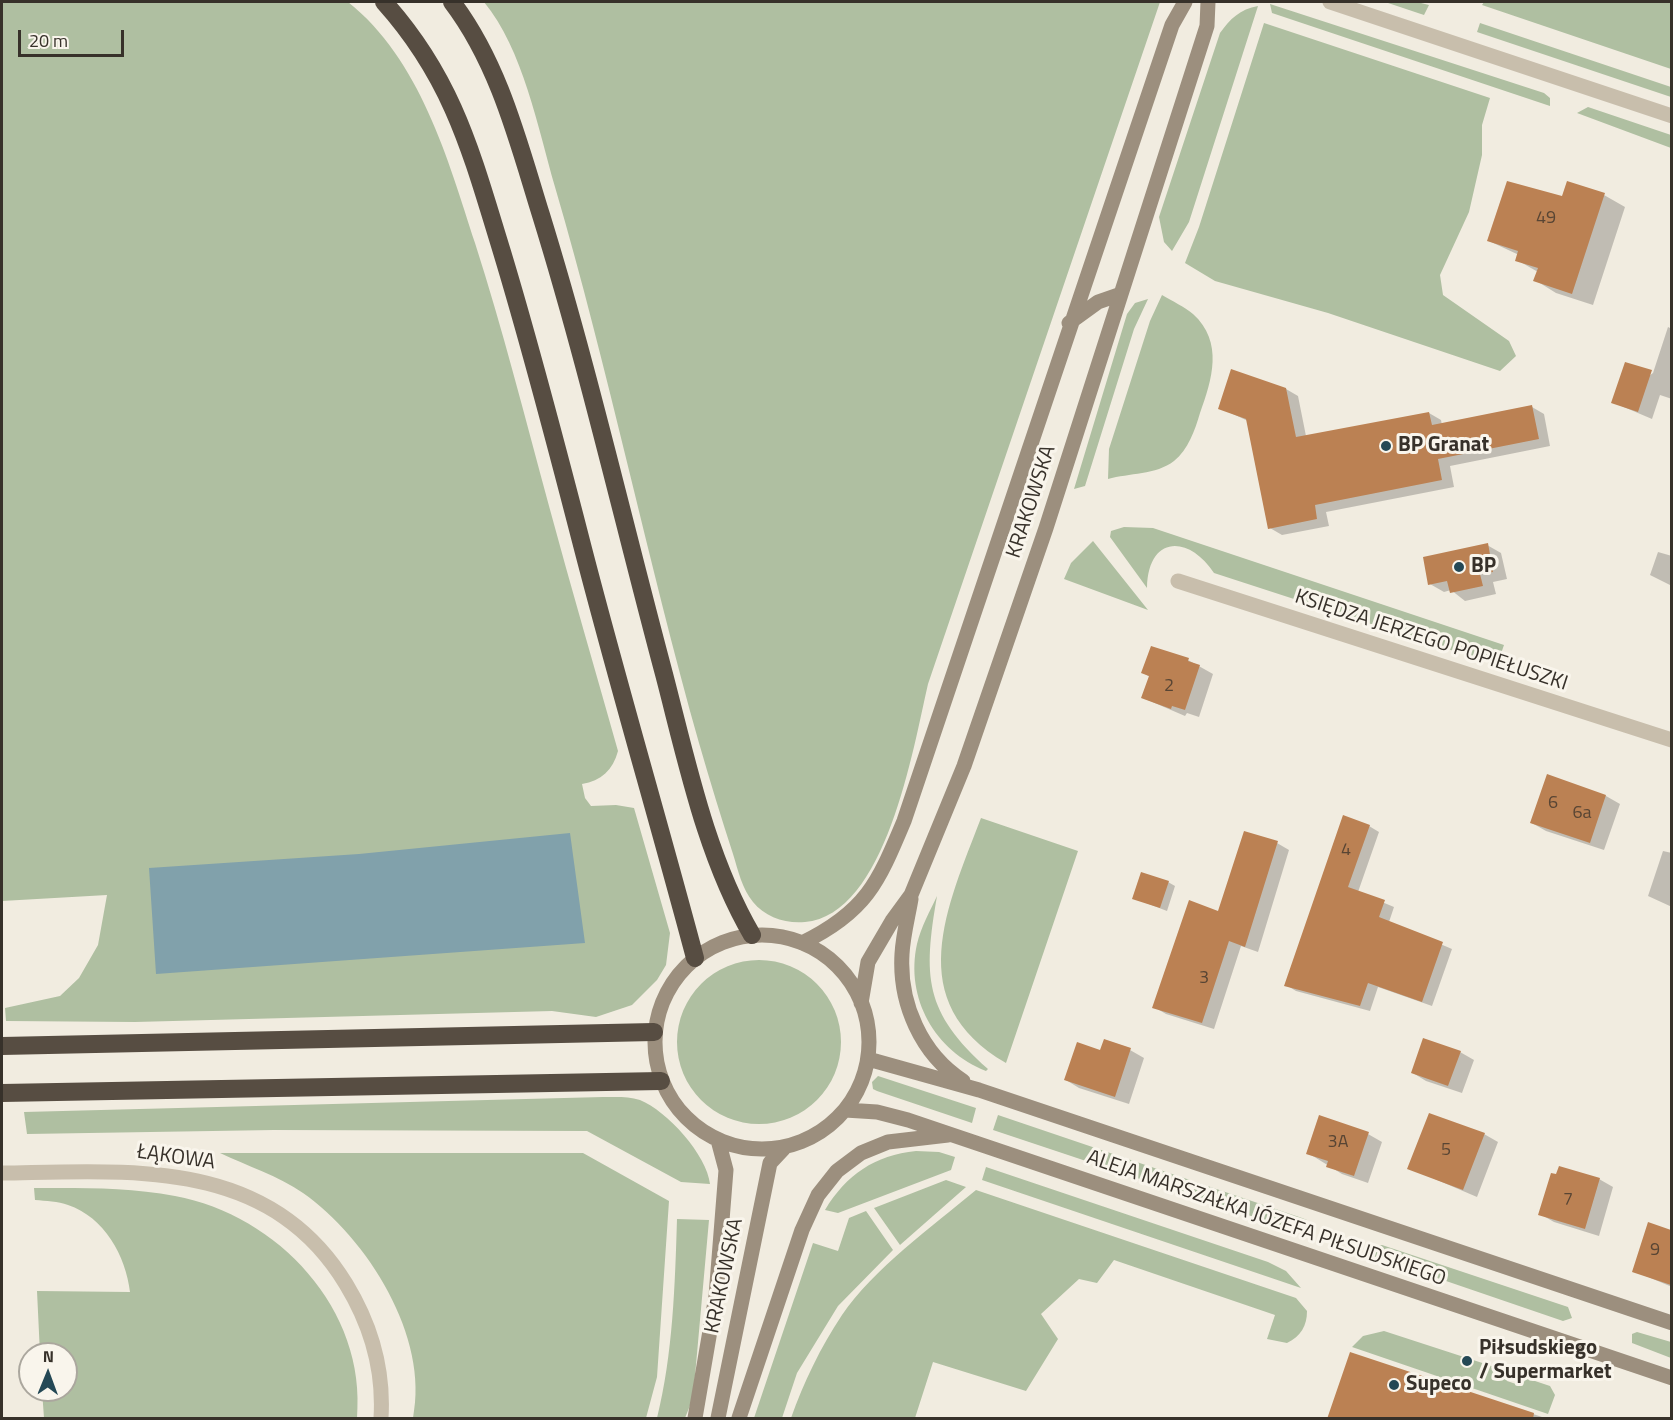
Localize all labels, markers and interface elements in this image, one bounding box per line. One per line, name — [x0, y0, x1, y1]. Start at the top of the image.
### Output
scale bar — [21, 18, 128, 56]
text: 20 m — [29, 27, 68, 54]
house number: 49 — [1536, 208, 1556, 230]
place label: BP Granat — [1398, 433, 1489, 459]
marker: BP Granat — [1379, 439, 1393, 453]
street label: KRAKOWSKA — [1002, 442, 1062, 562]
place label: BP — [1471, 554, 1496, 580]
marker: BP — [1452, 560, 1466, 574]
street label: KSIĘDZA JERZEGO POPIEŁUSZKI — [1291, 585, 1571, 697]
house number: 2 — [1164, 676, 1174, 698]
house number: 6 — [1548, 793, 1558, 815]
house number: 6a — [1572, 803, 1592, 825]
house number: 4 — [1341, 840, 1351, 862]
house number: 3 — [1199, 968, 1209, 990]
house number: 3A — [1328, 1132, 1348, 1154]
street label: ŁĄKOWA — [135, 1140, 217, 1176]
house number: 5 — [1441, 1140, 1451, 1162]
street label: ALEJA MARSZAŁKA JÓZEFA PIŁSUDSKIEGO — [1083, 1146, 1449, 1292]
house number: 7 — [1563, 1190, 1573, 1212]
street label: KRAKOWSKA — [701, 1216, 749, 1336]
house number: 9 — [1650, 1240, 1660, 1262]
place label: Piłsudskiego / Supermarket — [1479, 1336, 1612, 1386]
north arrow — [18, 1342, 78, 1402]
text: N — [43, 1344, 54, 1368]
marker: Piłsudskiego / Supermarket — [1460, 1354, 1474, 1368]
place label: Supeco — [1406, 1372, 1472, 1398]
marker: Supeco — [1387, 1378, 1401, 1392]

